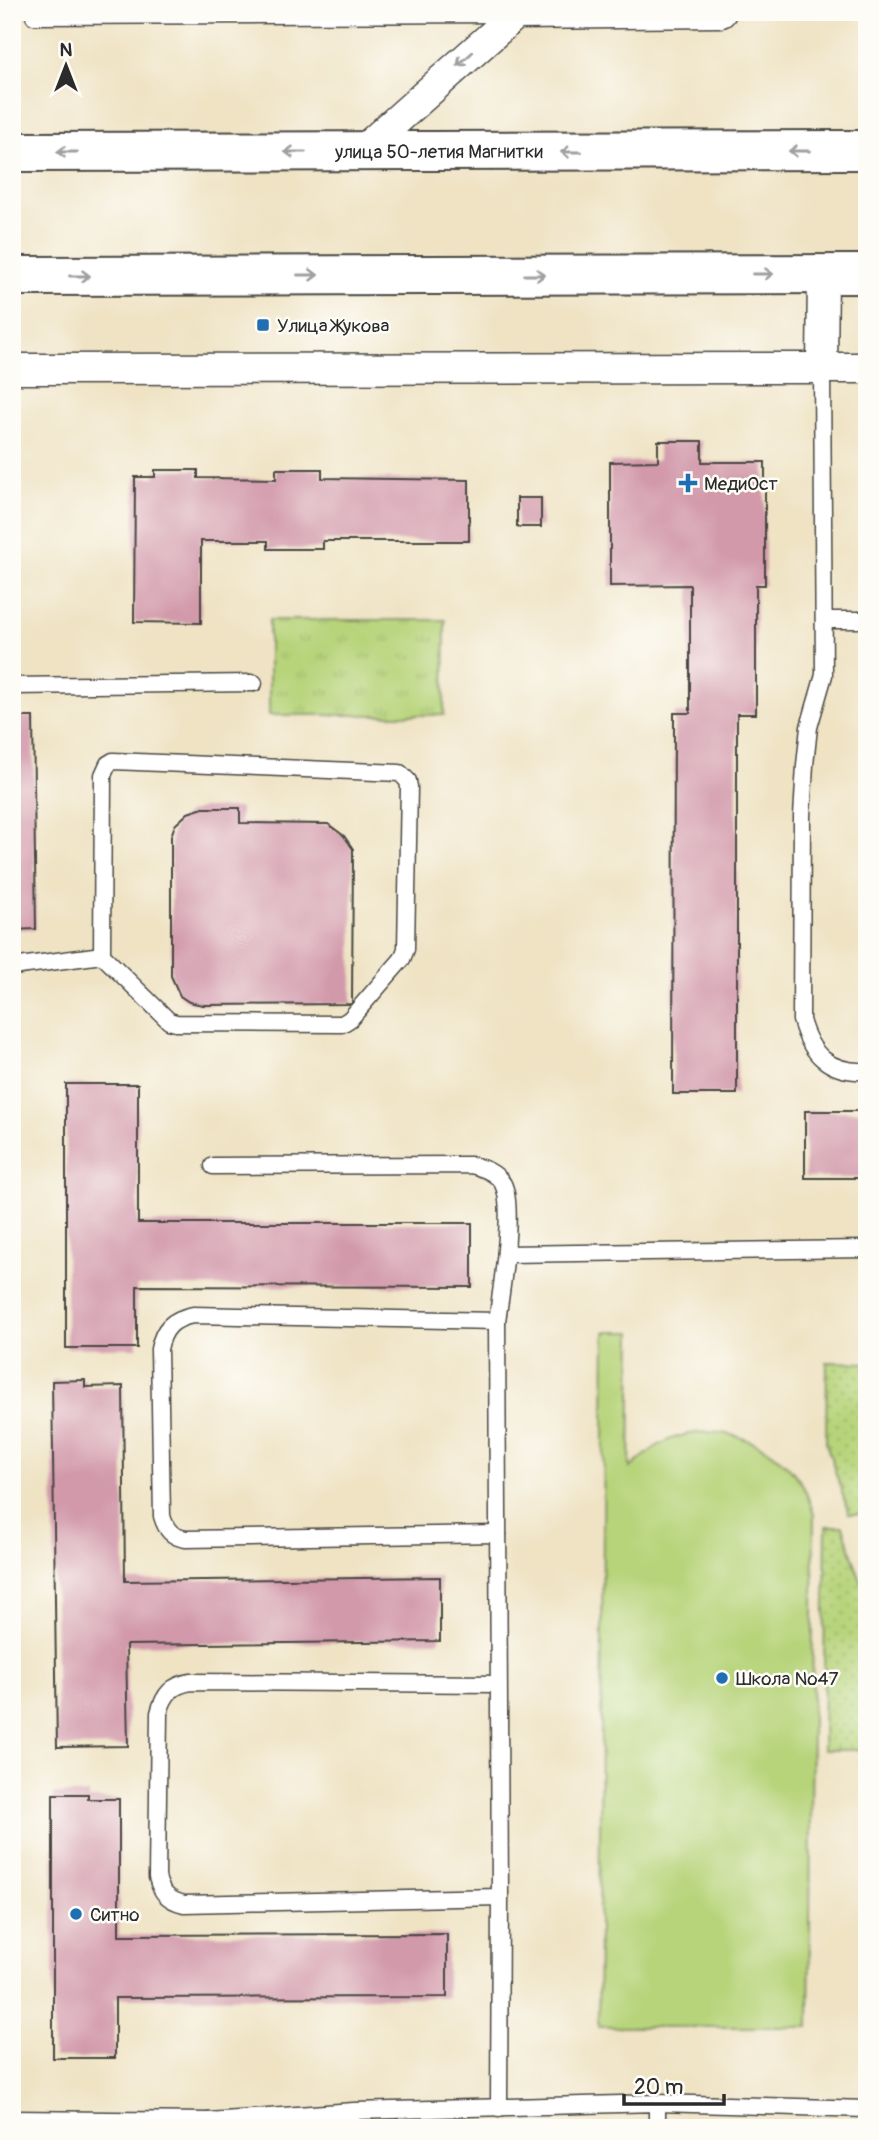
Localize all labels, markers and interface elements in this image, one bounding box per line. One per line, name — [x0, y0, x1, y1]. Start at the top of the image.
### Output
north arrow — [32, 32, 102, 102]
text: N — [60, 38, 73, 62]
one-way arrow — [456, 51, 474, 67]
street label: улица 50-летия Магнитки — [334, 140, 544, 164]
one-way arrow — [787, 144, 810, 158]
one-way arrow — [56, 145, 79, 159]
one-way arrow — [283, 145, 306, 159]
one-way arrow — [560, 145, 583, 158]
one-way arrow — [751, 267, 774, 281]
one-way arrow — [296, 268, 319, 282]
one-way arrow — [524, 268, 547, 282]
one-way arrow — [69, 269, 92, 283]
place label: Улица Жукова — [277, 314, 390, 338]
marker: Улица Жукова — [255, 317, 271, 333]
place label: МедиОст — [704, 472, 778, 496]
marker: МедиОст — [678, 473, 698, 493]
place label: Школа №47 — [736, 1667, 839, 1691]
marker: Школа №47 — [714, 1670, 730, 1686]
place label: Ситно — [90, 1903, 139, 1927]
marker: Ситно — [68, 1906, 84, 1922]
scale bar — [624, 2063, 723, 2107]
text: 20 m — [634, 2074, 683, 2101]

